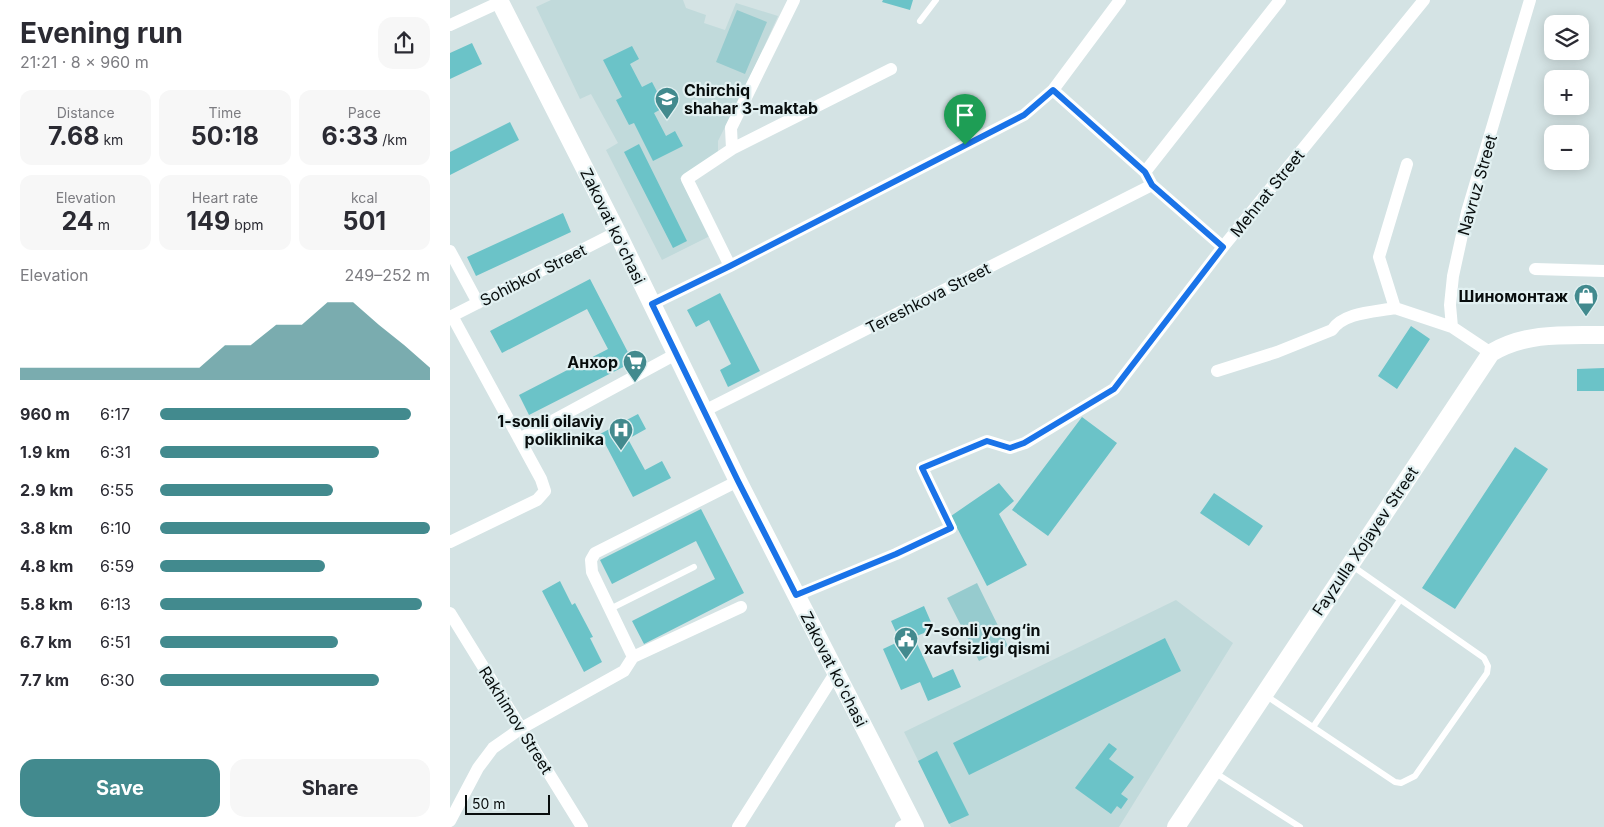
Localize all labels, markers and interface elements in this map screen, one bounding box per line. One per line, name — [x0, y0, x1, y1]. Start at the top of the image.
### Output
map controls — [1544, 15, 1589, 170]
button: layers — [1544, 15, 1589, 60]
text: Evening run — [20, 16, 183, 50]
button: share — [378, 17, 430, 69]
text: 21:21 · 8 × 960 m — [20, 52, 149, 72]
button: + — [1544, 70, 1589, 115]
place label: Chirchiq shahar 3-maktab — [684, 80, 818, 118]
school or university icon: Chirchiq shahar 3-maktab — [654, 86, 680, 120]
pin — [944, 94, 986, 145]
icon: arrive — [951, 101, 979, 129]
text: Distance — [57, 104, 115, 121]
text: Time — [209, 104, 241, 121]
text: Pace — [348, 104, 381, 121]
text: 7.68 — [48, 121, 99, 151]
text: 50:18 — [191, 121, 259, 151]
text: 6:33 — [321, 121, 378, 151]
button: − — [1544, 125, 1589, 170]
text: km — [99, 131, 123, 148]
text: /km — [378, 131, 407, 148]
street label: Navruz Street — [1453, 132, 1501, 238]
street label: Mehnat Street — [1226, 145, 1308, 241]
street label: Zakovat ko'chasi — [576, 165, 650, 287]
text: Elevation — [56, 189, 116, 206]
text: Heart rate — [192, 189, 258, 206]
text: kcal — [351, 189, 378, 206]
text: 24 — [61, 206, 94, 236]
text: 149 — [186, 206, 230, 236]
text: 501 — [343, 206, 386, 236]
text: m — [94, 216, 110, 233]
text: bpm — [230, 216, 264, 233]
street label: Sohibkor Street — [476, 240, 590, 310]
street label: Tereshkova Street — [863, 258, 993, 338]
text: Elevation — [20, 265, 89, 285]
text: 249–252 m — [344, 265, 430, 285]
shop icon: Шиномонтаж — [1573, 283, 1599, 317]
place label: Шиномонтаж — [1459, 286, 1568, 306]
supermarket icon: Анхор — [622, 349, 648, 383]
place label: Анхор — [567, 352, 618, 372]
text: 960 m — [20, 404, 70, 424]
text: 6:17 — [100, 404, 130, 424]
place label: 1-sonli oilaviy poliklinika — [497, 411, 604, 449]
hospital icon: 1-sonli oilaviy poliklinika — [608, 417, 634, 451]
text: 1.9 km — [20, 442, 70, 462]
text: 6:31 — [100, 442, 131, 462]
street label: Fayzulla Xojayev Street — [1308, 463, 1422, 619]
text: 2.9 km — [20, 480, 73, 500]
text: 6:55 — [100, 480, 134, 500]
text: 3.8 km — [20, 518, 73, 538]
text: 6:10 — [100, 518, 131, 538]
text: 4.8 km — [20, 556, 73, 576]
text: 6:59 — [100, 556, 134, 576]
text: 5.8 km — [20, 594, 73, 614]
text: 6:13 — [100, 594, 131, 614]
street label: Zakovat ko'chasi — [796, 608, 872, 730]
place label: 7-sonli yong‘in xavfsizligi qismi — [924, 620, 1050, 658]
public building icon: 7-sonli yong‘in xavfsizligi qismi — [893, 626, 919, 660]
text: 6.7 km — [20, 632, 72, 652]
text: 6:51 — [100, 632, 131, 652]
street label: Rakhimov Street — [475, 662, 557, 778]
text: 7.7 km — [20, 670, 69, 690]
text: 6:30 — [100, 670, 135, 690]
button: Save — [20, 759, 220, 817]
button: Share — [230, 759, 430, 817]
scale bar — [465, 792, 550, 815]
text: 50 m — [472, 795, 506, 812]

